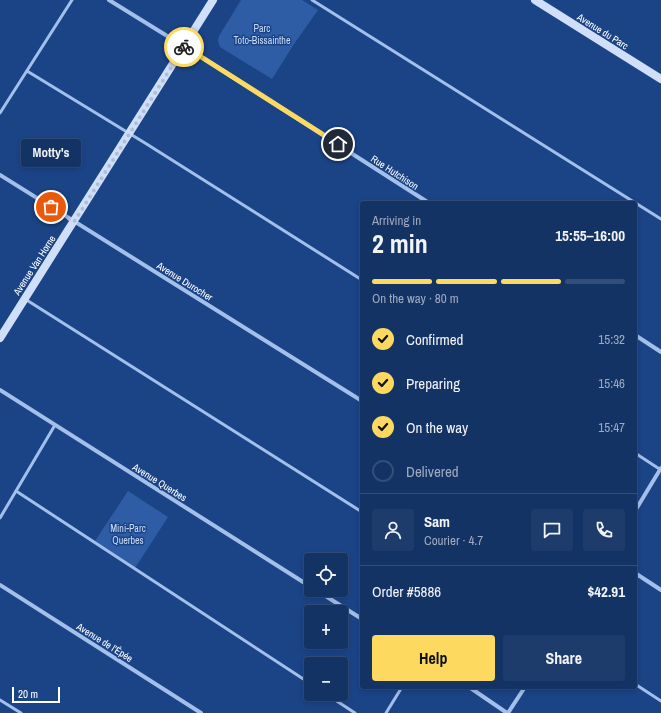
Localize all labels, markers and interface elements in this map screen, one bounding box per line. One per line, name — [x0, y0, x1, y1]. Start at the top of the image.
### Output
street label: Avenue du Parc — [574, 10, 631, 52]
park label: Parc Toto-Bissainthe — [234, 22, 291, 47]
courier — [164, 27, 204, 67]
icon: bike — [173, 36, 195, 58]
pin — [321, 127, 355, 161]
icon: home — [327, 133, 349, 155]
callout: Motty's — [21, 139, 81, 167]
text: Motty's — [33, 144, 69, 161]
street label: Rue Hutchison — [368, 152, 421, 193]
pin — [34, 190, 68, 224]
icon: bag — [40, 196, 62, 218]
text: Arriving in — [372, 212, 421, 229]
text: 15:55–16:00 — [555, 225, 625, 246]
text: 2 min — [372, 226, 428, 261]
street label: Avenue Van Horne — [10, 233, 59, 298]
street label: Avenue Durocher — [153, 259, 215, 304]
text: On the way · 80 m — [372, 290, 459, 307]
icon: check — [372, 328, 394, 350]
text: Confirmed — [406, 329, 463, 350]
text: 15:32 — [598, 331, 625, 348]
icon: check — [372, 372, 394, 394]
text: Preparing — [406, 373, 460, 394]
text: 15:46 — [598, 375, 625, 392]
icon: check — [372, 416, 394, 438]
text: On the way — [406, 417, 468, 438]
text: 15:47 — [598, 419, 625, 436]
street label: Avenue Querbes — [129, 460, 189, 504]
text: Delivered — [406, 461, 459, 482]
button: person — [372, 509, 414, 551]
button: chat — [531, 509, 573, 551]
button: phone — [583, 509, 625, 551]
text: Sam — [424, 511, 450, 532]
park label: Mini-Parc Querbes — [110, 522, 146, 547]
text: Courier · 4.7 — [424, 532, 483, 549]
map controls — [304, 553, 348, 701]
button: locate — [304, 553, 348, 597]
text: Order #5886 — [372, 581, 441, 602]
text: $42.91 — [587, 581, 625, 602]
button: + — [304, 605, 348, 649]
street label: Avenue de l'Épée — [73, 619, 136, 665]
button: Help — [372, 635, 495, 681]
button: Share — [503, 635, 625, 681]
button: − — [304, 657, 348, 701]
scale bar — [12, 685, 60, 704]
text: 20 m — [18, 687, 38, 701]

